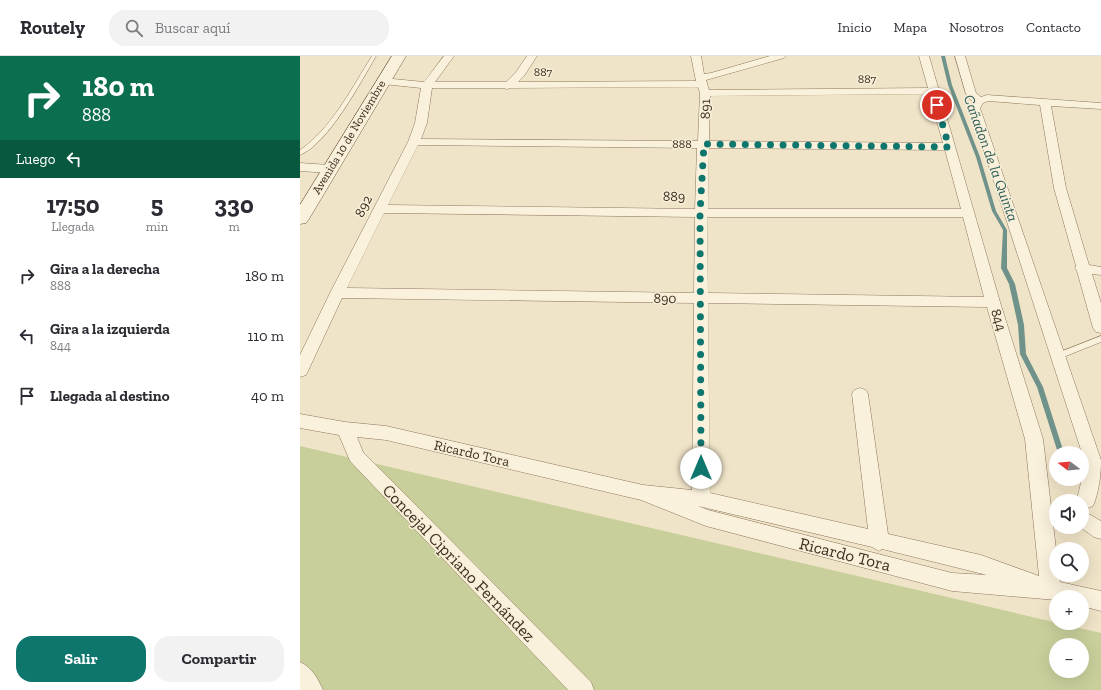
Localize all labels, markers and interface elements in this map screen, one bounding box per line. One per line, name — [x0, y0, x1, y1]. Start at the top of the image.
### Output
search box — [109, 10, 389, 46]
text: Routely — [20, 16, 85, 39]
icon: search — [123, 17, 145, 39]
text: Buscar aquí — [155, 19, 231, 37]
text: Inicio — [838, 19, 872, 36]
text: Mapa — [894, 19, 927, 36]
text: Nosotros — [949, 19, 1004, 36]
text: Contacto — [1026, 19, 1081, 36]
street label: 887 — [534, 65, 553, 79]
text: 180 m — [82, 70, 154, 103]
icon: right — [16, 72, 68, 124]
street label: 887 — [858, 72, 877, 86]
street label: Avenida 10 de Noviembre — [309, 77, 389, 197]
pin — [920, 88, 954, 122]
water label: Cañadon de la Quinta — [960, 92, 1022, 224]
icon: arrive — [926, 94, 948, 116]
street label: 891 — [697, 98, 714, 119]
text: 888 — [82, 104, 111, 126]
street label: 888 — [672, 137, 692, 151]
icon: left — [63, 148, 85, 170]
text: Luego — [16, 150, 55, 168]
street label: 889 — [663, 188, 685, 205]
text: 17:50 — [46, 190, 100, 219]
text: 5 — [151, 190, 163, 219]
text: 330 — [214, 190, 254, 219]
street label: 892 — [351, 192, 376, 220]
text: Llegada — [51, 219, 95, 234]
text: min — [146, 219, 168, 234]
text: m — [228, 219, 240, 234]
text: Gira a la derecha — [50, 260, 160, 278]
icon: right — [16, 265, 38, 287]
text: 180 m — [245, 267, 284, 285]
text: 888 — [50, 278, 71, 293]
street label: 890 — [653, 290, 677, 307]
street label: 844 — [987, 307, 1010, 334]
text: Gira a la izquierda — [50, 320, 170, 338]
icon: left — [16, 325, 38, 347]
text: 110 m — [247, 327, 284, 345]
text: 844 — [50, 338, 71, 353]
icon: arrive — [16, 385, 38, 407]
text: Llegada al destino — [50, 387, 170, 405]
text: 40 m — [251, 387, 284, 405]
street label: Ricardo Tora — [432, 437, 512, 470]
north arrow — [1049, 446, 1089, 486]
map controls — [1049, 446, 1089, 678]
position arrow — [680, 447, 722, 489]
street label: Concejal Cipriano Fernández — [378, 480, 540, 647]
button: sound — [1049, 494, 1089, 534]
street label: Ricardo Tora — [797, 533, 893, 575]
button: search — [1049, 542, 1089, 582]
button: + — [1049, 590, 1089, 630]
button: Salir — [16, 636, 146, 682]
button: Compartir — [154, 636, 284, 682]
button: − — [1049, 638, 1089, 678]

